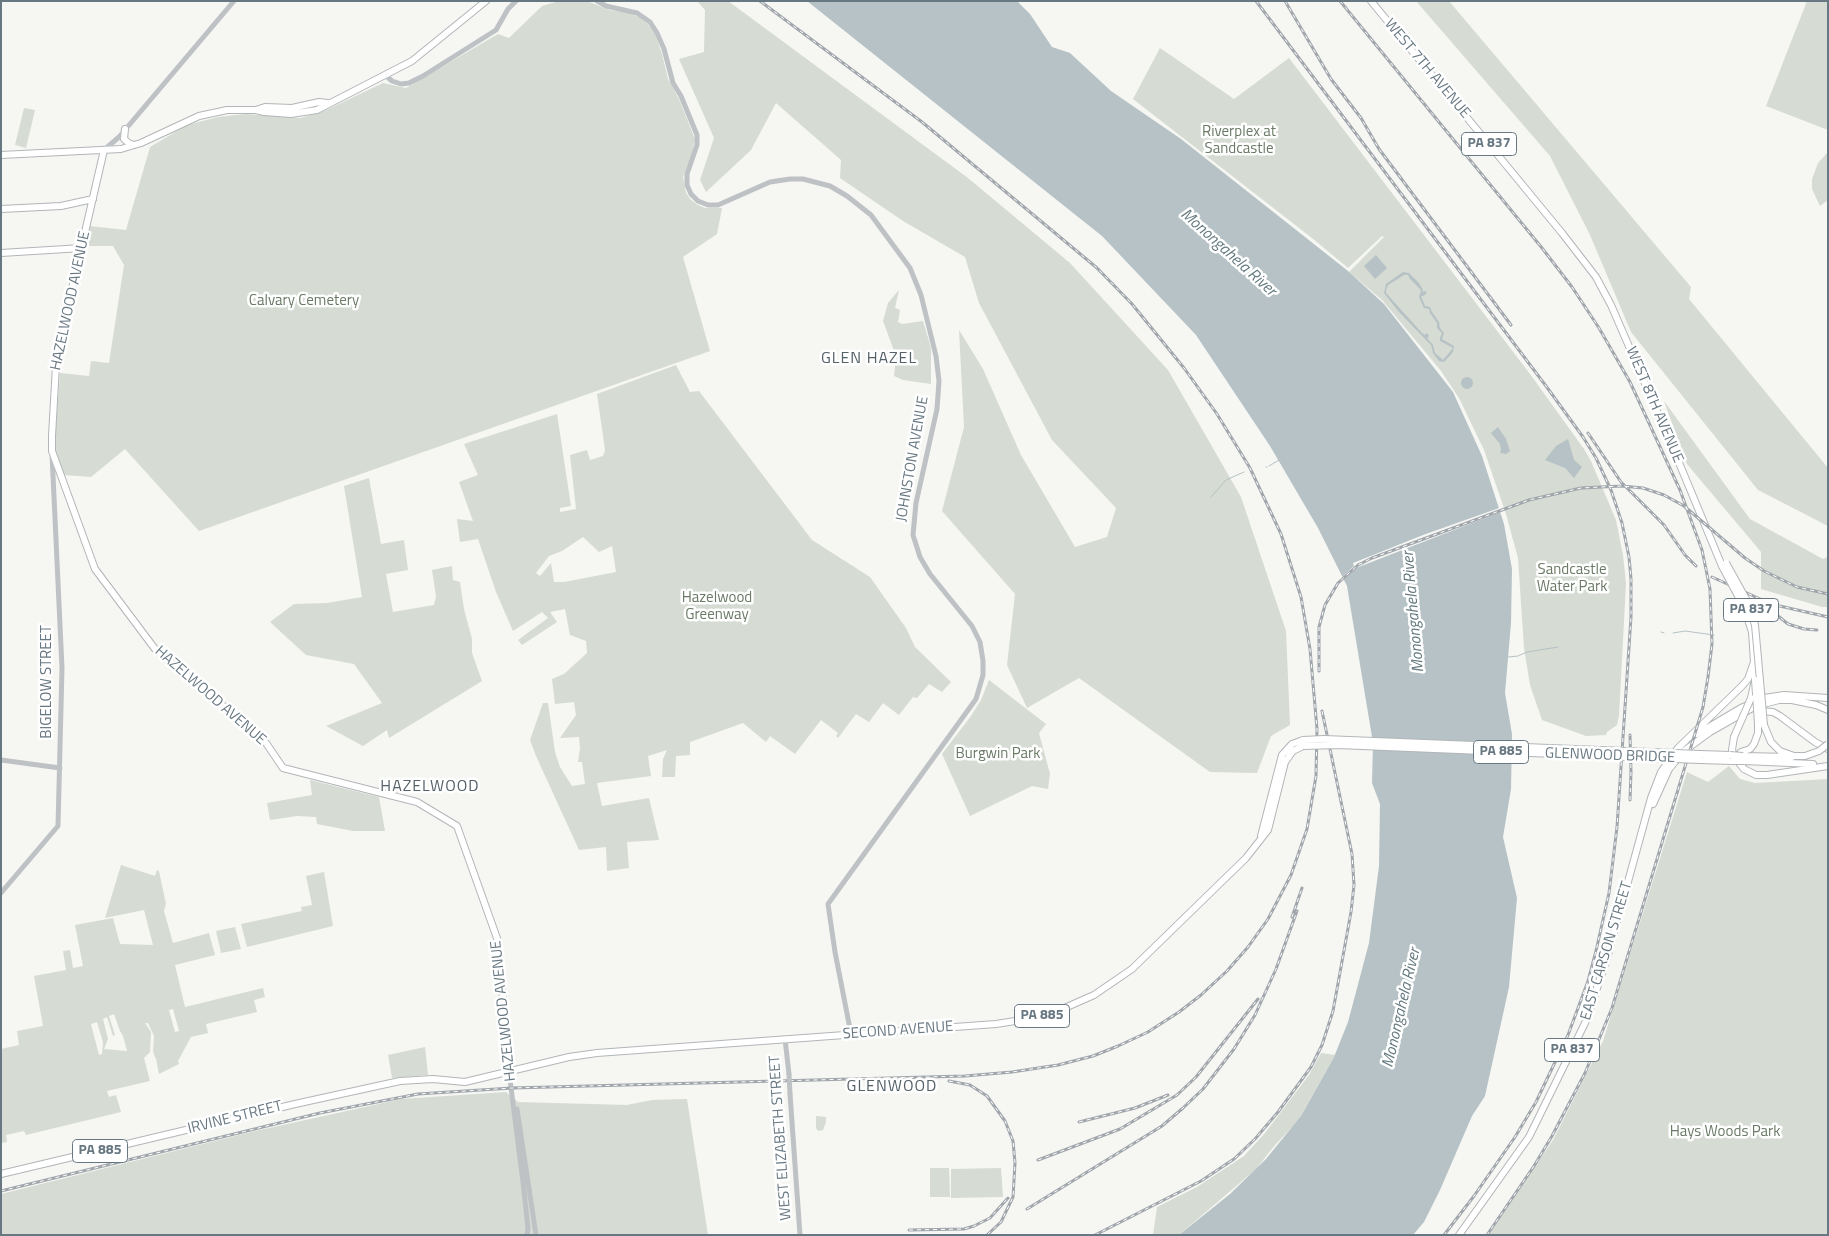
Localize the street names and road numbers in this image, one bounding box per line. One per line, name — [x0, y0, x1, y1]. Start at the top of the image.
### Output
street label: WEST 7TH AVENUE — [1380, 16, 1474, 122]
road number: PA 837 — [1462, 132, 1516, 156]
street label: HAZELWOOD AVENUE — [47, 230, 95, 372]
street label: WEST 8TH AVENUE — [1621, 344, 1687, 466]
street label: JOHNSTON AVENUE — [893, 395, 933, 523]
road number: PA 837 — [1724, 598, 1778, 622]
street label: BIGELOW STREET — [38, 625, 56, 739]
street label: HAZELWOOD AVENUE — [151, 643, 269, 749]
road number: PA 885 — [1474, 740, 1528, 764]
street label: GLENWOOD BRIDGE — [1545, 745, 1675, 767]
street label: EAST CARSON STREET — [1577, 880, 1637, 1022]
street label: HAZELWOOD AVENUE — [488, 940, 520, 1082]
road number: PA 885 — [1014, 1004, 1070, 1028]
street label: SECOND AVENUE — [842, 1018, 954, 1044]
road number: PA 837 — [1544, 1038, 1600, 1062]
street label: WEST ELIZABETH STREET — [766, 1055, 796, 1221]
street label: IRVINE STREET — [186, 1098, 284, 1138]
road number: PA 885 — [72, 1140, 128, 1162]

